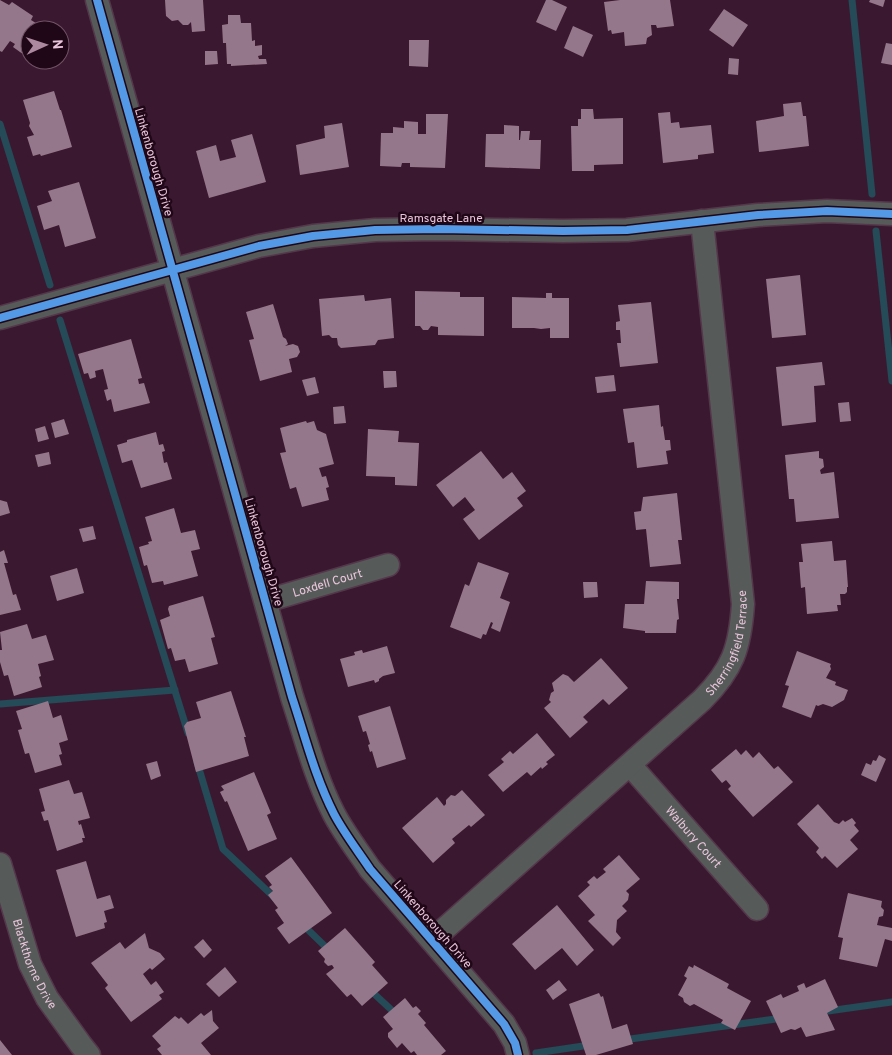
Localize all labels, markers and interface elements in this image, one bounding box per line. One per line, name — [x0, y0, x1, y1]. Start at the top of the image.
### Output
north arrow — [20, 20, 70, 70]
text: N — [48, 39, 65, 50]
street label: Linkenborough Drive — [130, 106, 176, 218]
street label: Ramsgate Lane — [399, 211, 483, 227]
street label: Linkenborough Drive — [240, 496, 286, 608]
street label: Loxdell Court — [291, 566, 365, 602]
street label: Sherringfield Terrace — [703, 589, 752, 700]
street label: Walbury Court — [661, 803, 724, 872]
street label: Linkenborough Drive — [389, 877, 475, 972]
street label: Blackthorne Drive — [8, 917, 60, 1013]

